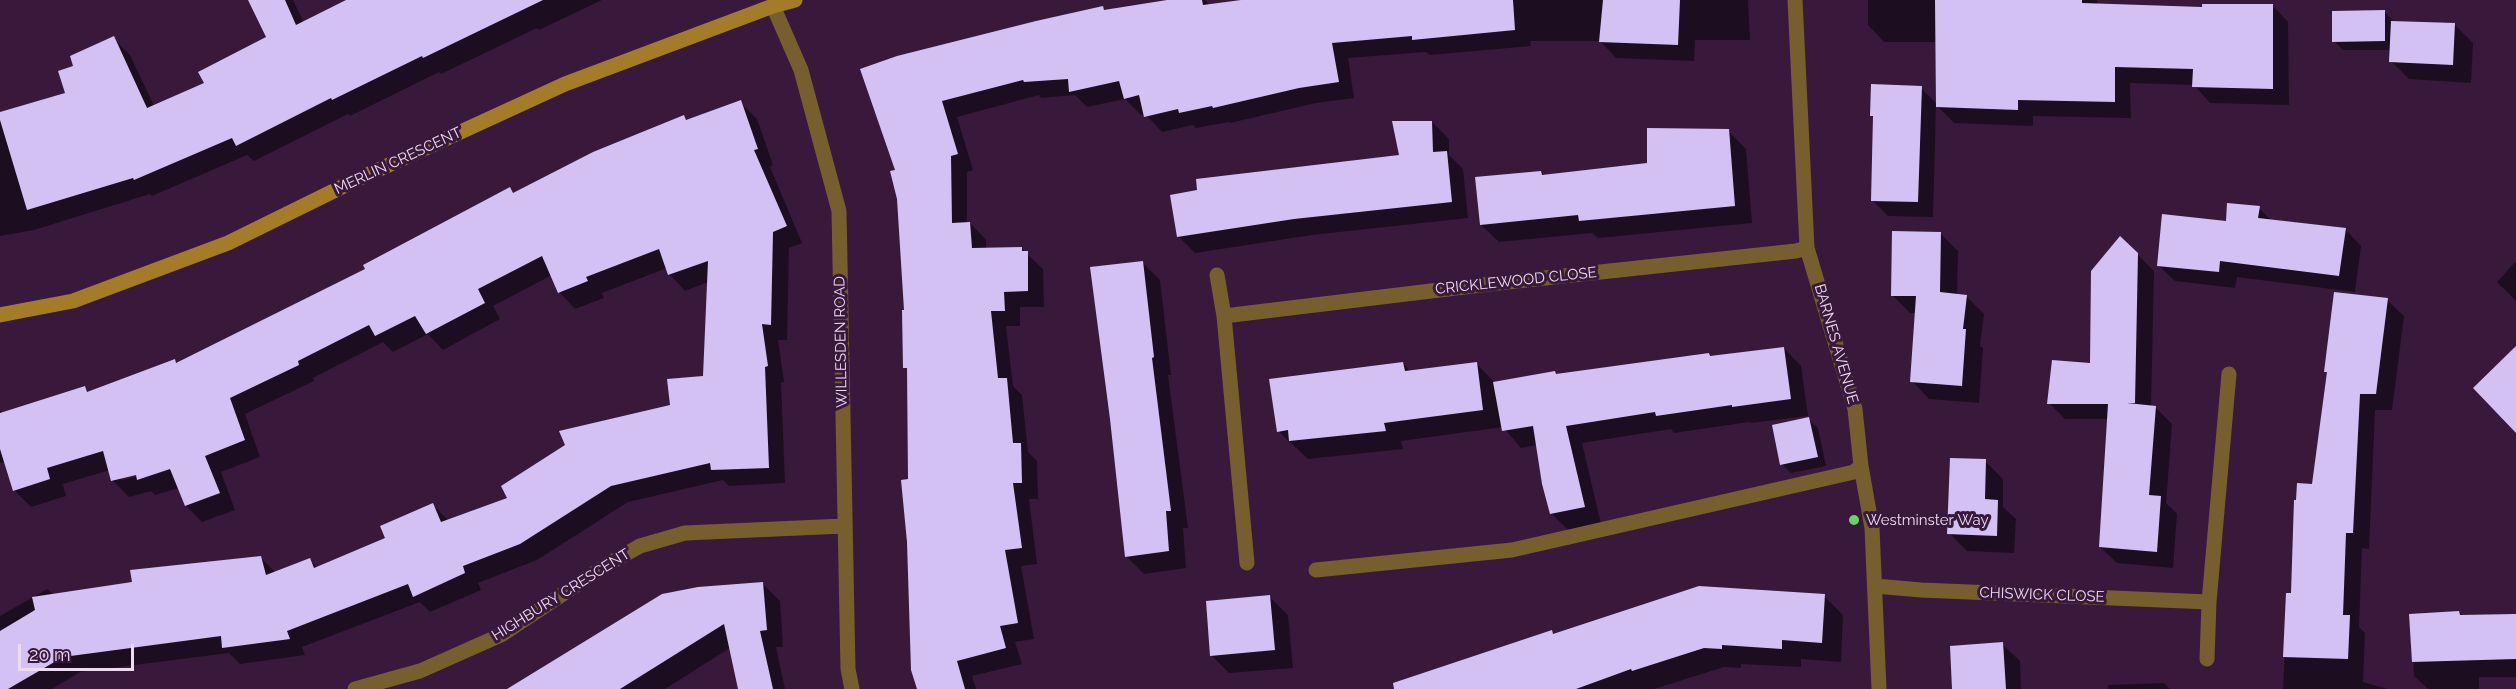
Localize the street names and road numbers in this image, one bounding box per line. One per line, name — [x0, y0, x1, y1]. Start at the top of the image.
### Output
street label: MERLIN CRESCENT — [331, 124, 465, 198]
street label: CRICKLEWOOD CLOSE — [1434, 264, 1598, 298]
street label: WILLESDEN ROAD — [831, 276, 851, 408]
street label: BARNES AVENUE — [1810, 282, 1862, 406]
street label: HIGHBURY CRESCENT — [489, 545, 633, 645]
street label: CHISWICK CLOSE — [1979, 584, 2105, 606]

